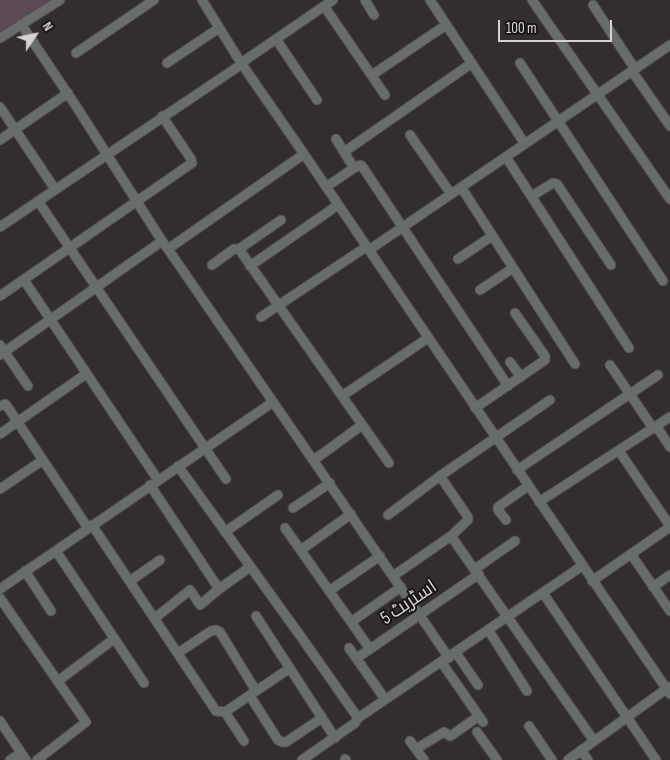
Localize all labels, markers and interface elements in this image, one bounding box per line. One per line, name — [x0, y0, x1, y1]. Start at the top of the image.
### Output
north arrow — [10, 10, 60, 60]
scale bar — [500, 10, 614, 42]
text: N — [39, 18, 57, 34]
text: 100 m — [506, 19, 537, 38]
street label: اسٹریٹ 5 — [376, 576, 442, 630]

